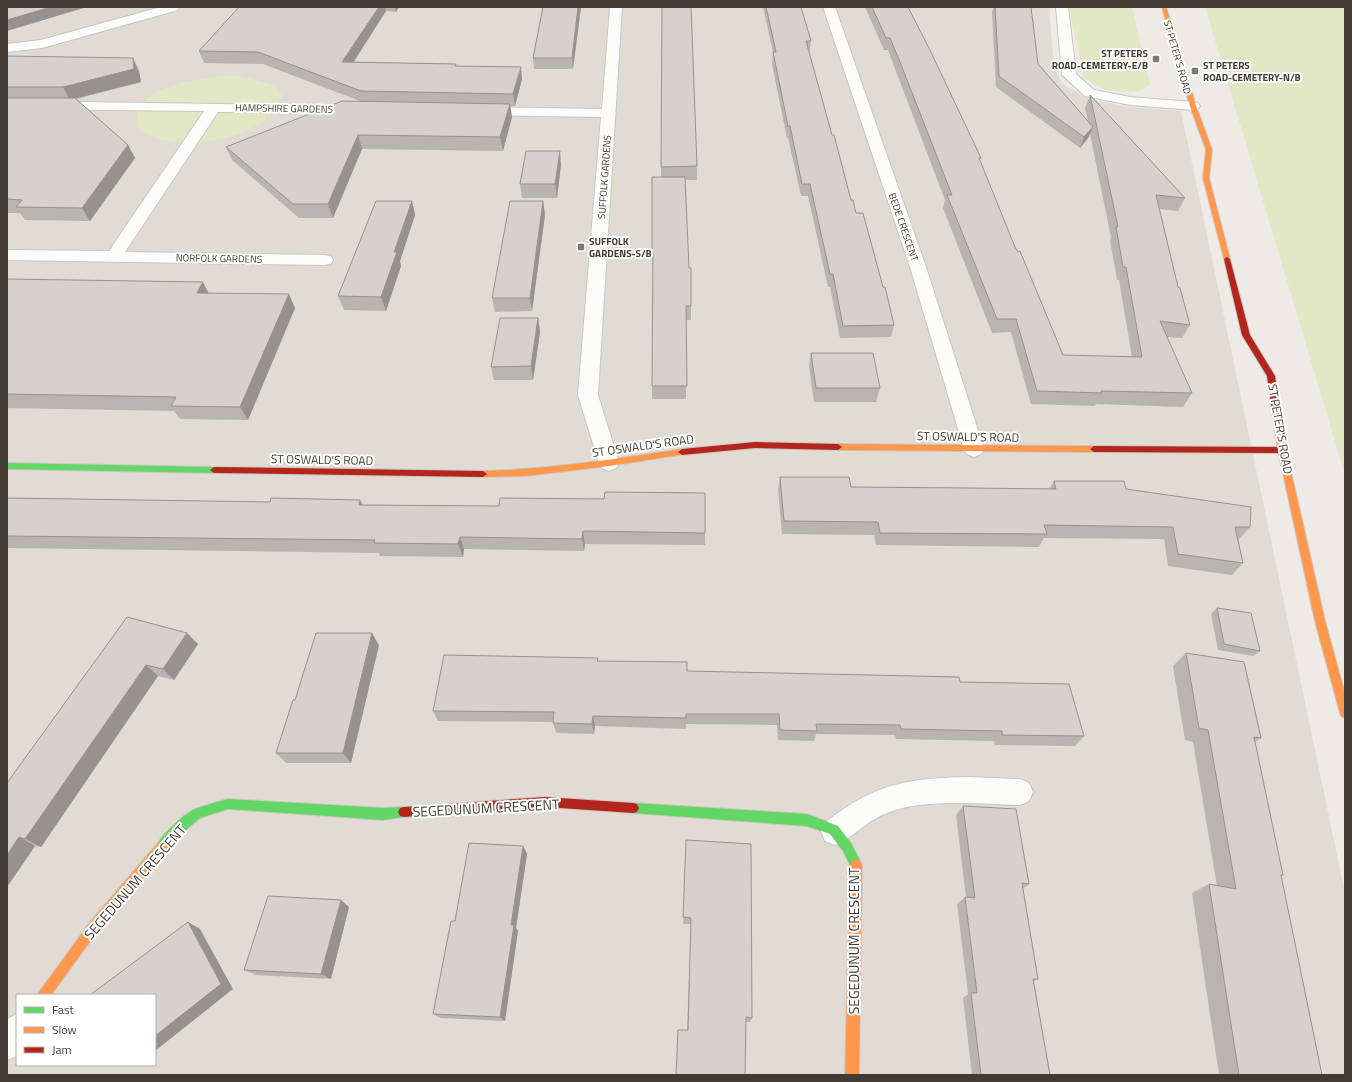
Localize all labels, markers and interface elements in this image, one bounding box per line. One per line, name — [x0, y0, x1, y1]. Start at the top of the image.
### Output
street label: ST PETER'S ROAD — [1160, 19, 1195, 96]
place label: ST PETERS ROAD-CEMETERY-E/B — [1052, 46, 1149, 73]
marker: ST PETERS ROAD-CEMETERY-E/B — [1151, 54, 1161, 64]
place label: ST PETERS ROAD-CEMETERY-N/B — [1203, 58, 1301, 85]
marker: ST PETERS ROAD-CEMETERY-N/B — [1190, 66, 1200, 76]
street label: HAMPSHIRE GARDENS — [235, 100, 333, 117]
street label: SUFFOLK GARDENS — [594, 135, 615, 219]
street label: BEDE CRESCENT — [885, 191, 922, 264]
place label: SUFFOLK GARDENS-S/B — [589, 234, 652, 261]
marker: SUFFOLK GARDENS-S/B — [576, 242, 586, 252]
street label: NORFOLK GARDENS — [176, 250, 262, 267]
street label: ST PETER'S ROAD — [1263, 382, 1298, 476]
street label: ST OSWALD'S ROAD — [917, 426, 1020, 447]
street label: ST OSWALD'S ROAD — [591, 429, 695, 462]
street label: ST OSWALD'S ROAD — [271, 449, 374, 470]
street label: SEGEDUNUM CRESCENT — [412, 793, 560, 822]
street label: SEGEDUNUM CRESCENT — [79, 819, 191, 944]
street label: SEGEDUNUM CRESCENT — [843, 867, 864, 1014]
legend — [16, 994, 156, 1066]
text: Fast — [52, 1000, 75, 1019]
text: Slow — [52, 1020, 77, 1039]
text: Jam — [52, 1040, 72, 1059]

